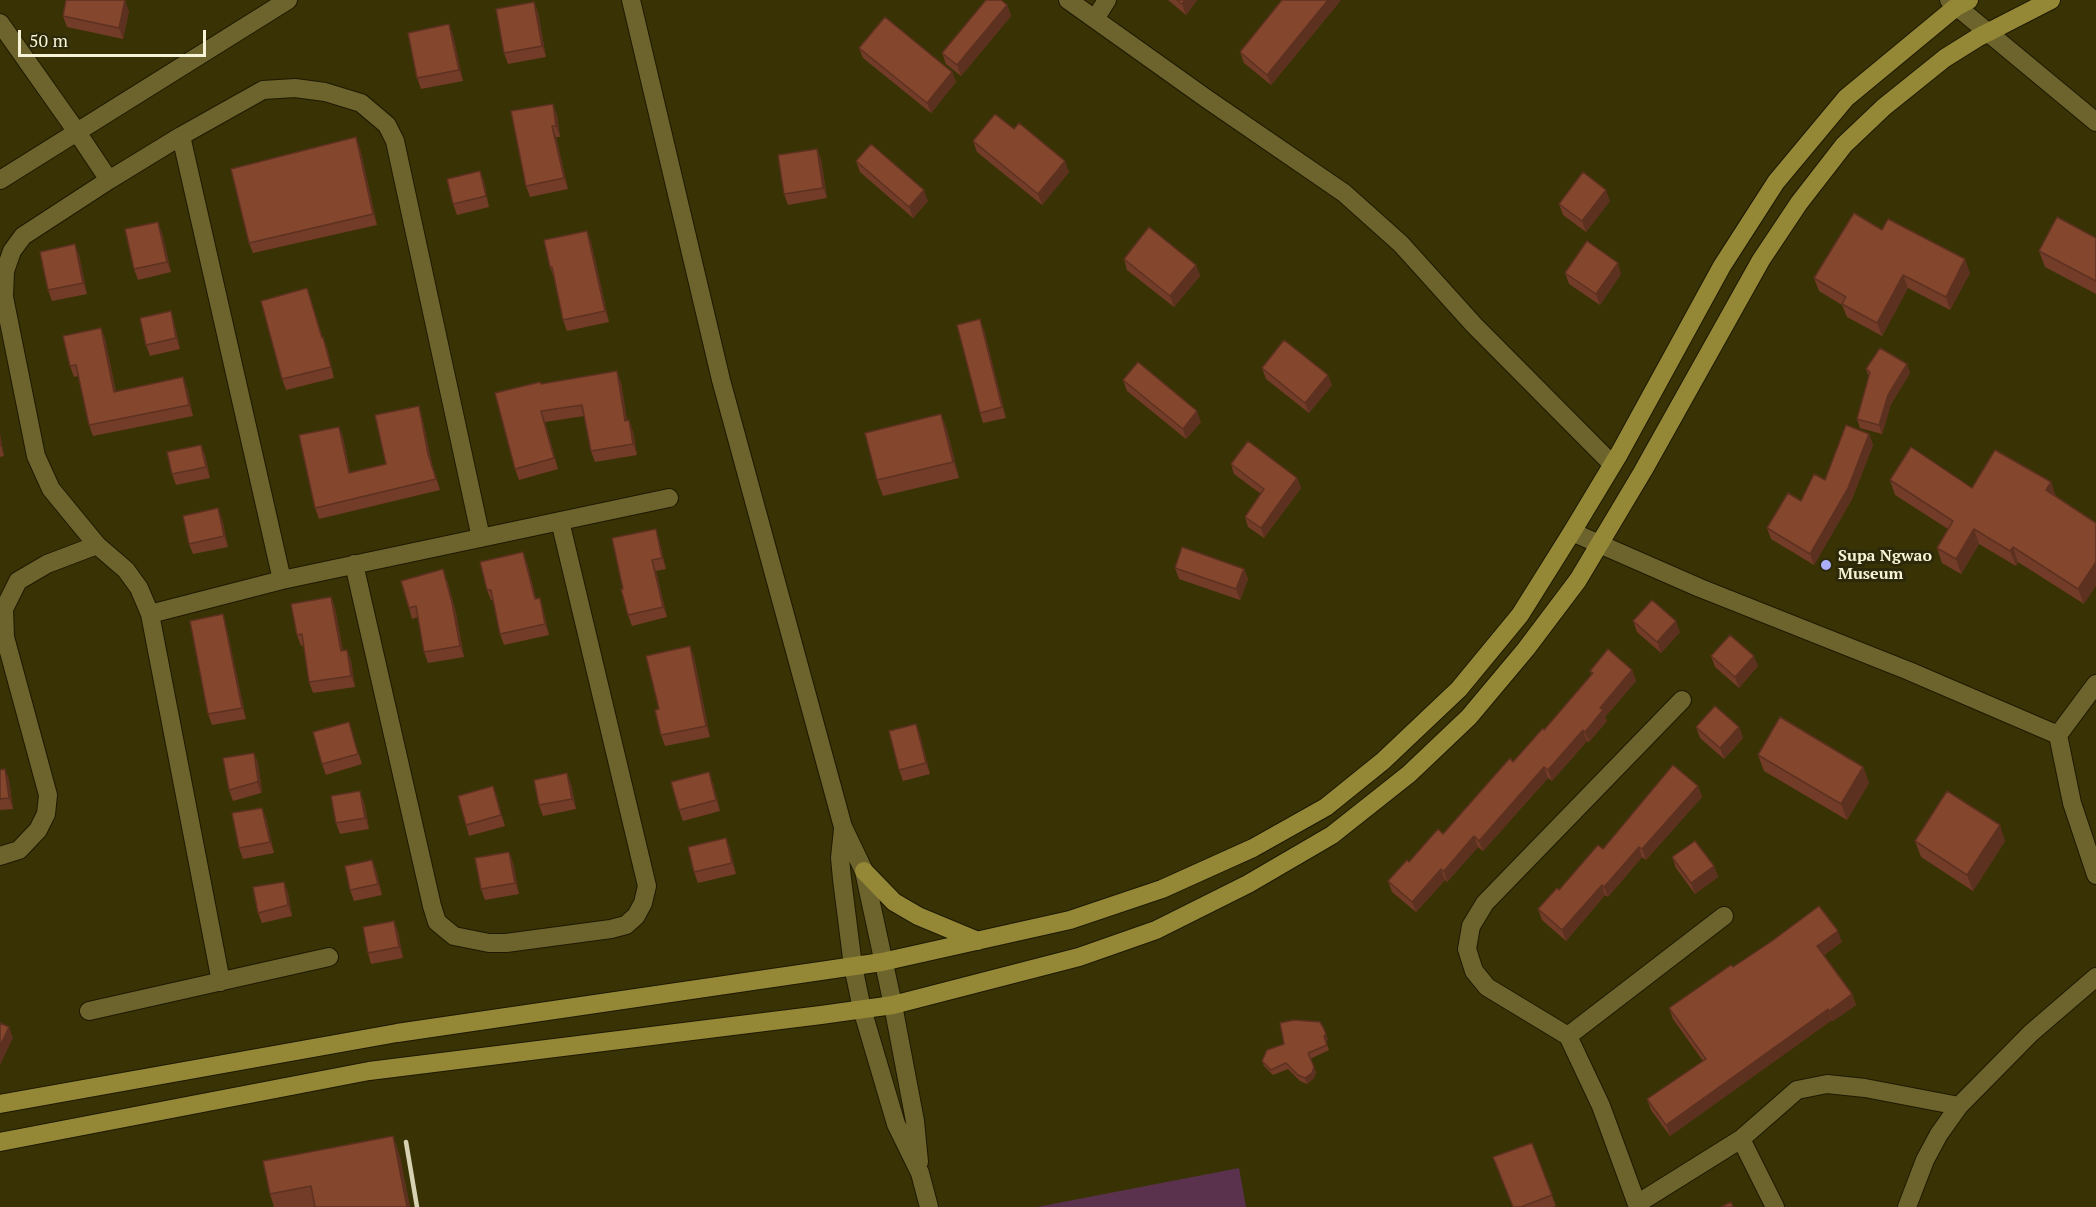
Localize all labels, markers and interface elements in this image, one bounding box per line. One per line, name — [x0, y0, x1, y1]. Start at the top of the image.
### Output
scale bar — [21, 18, 208, 56]
text: 50 m — [29, 28, 68, 52]
place label: Supa Ngwao Museum — [1838, 546, 1932, 584]
marker: Supa Ngwao Museum — [1819, 558, 1833, 572]

